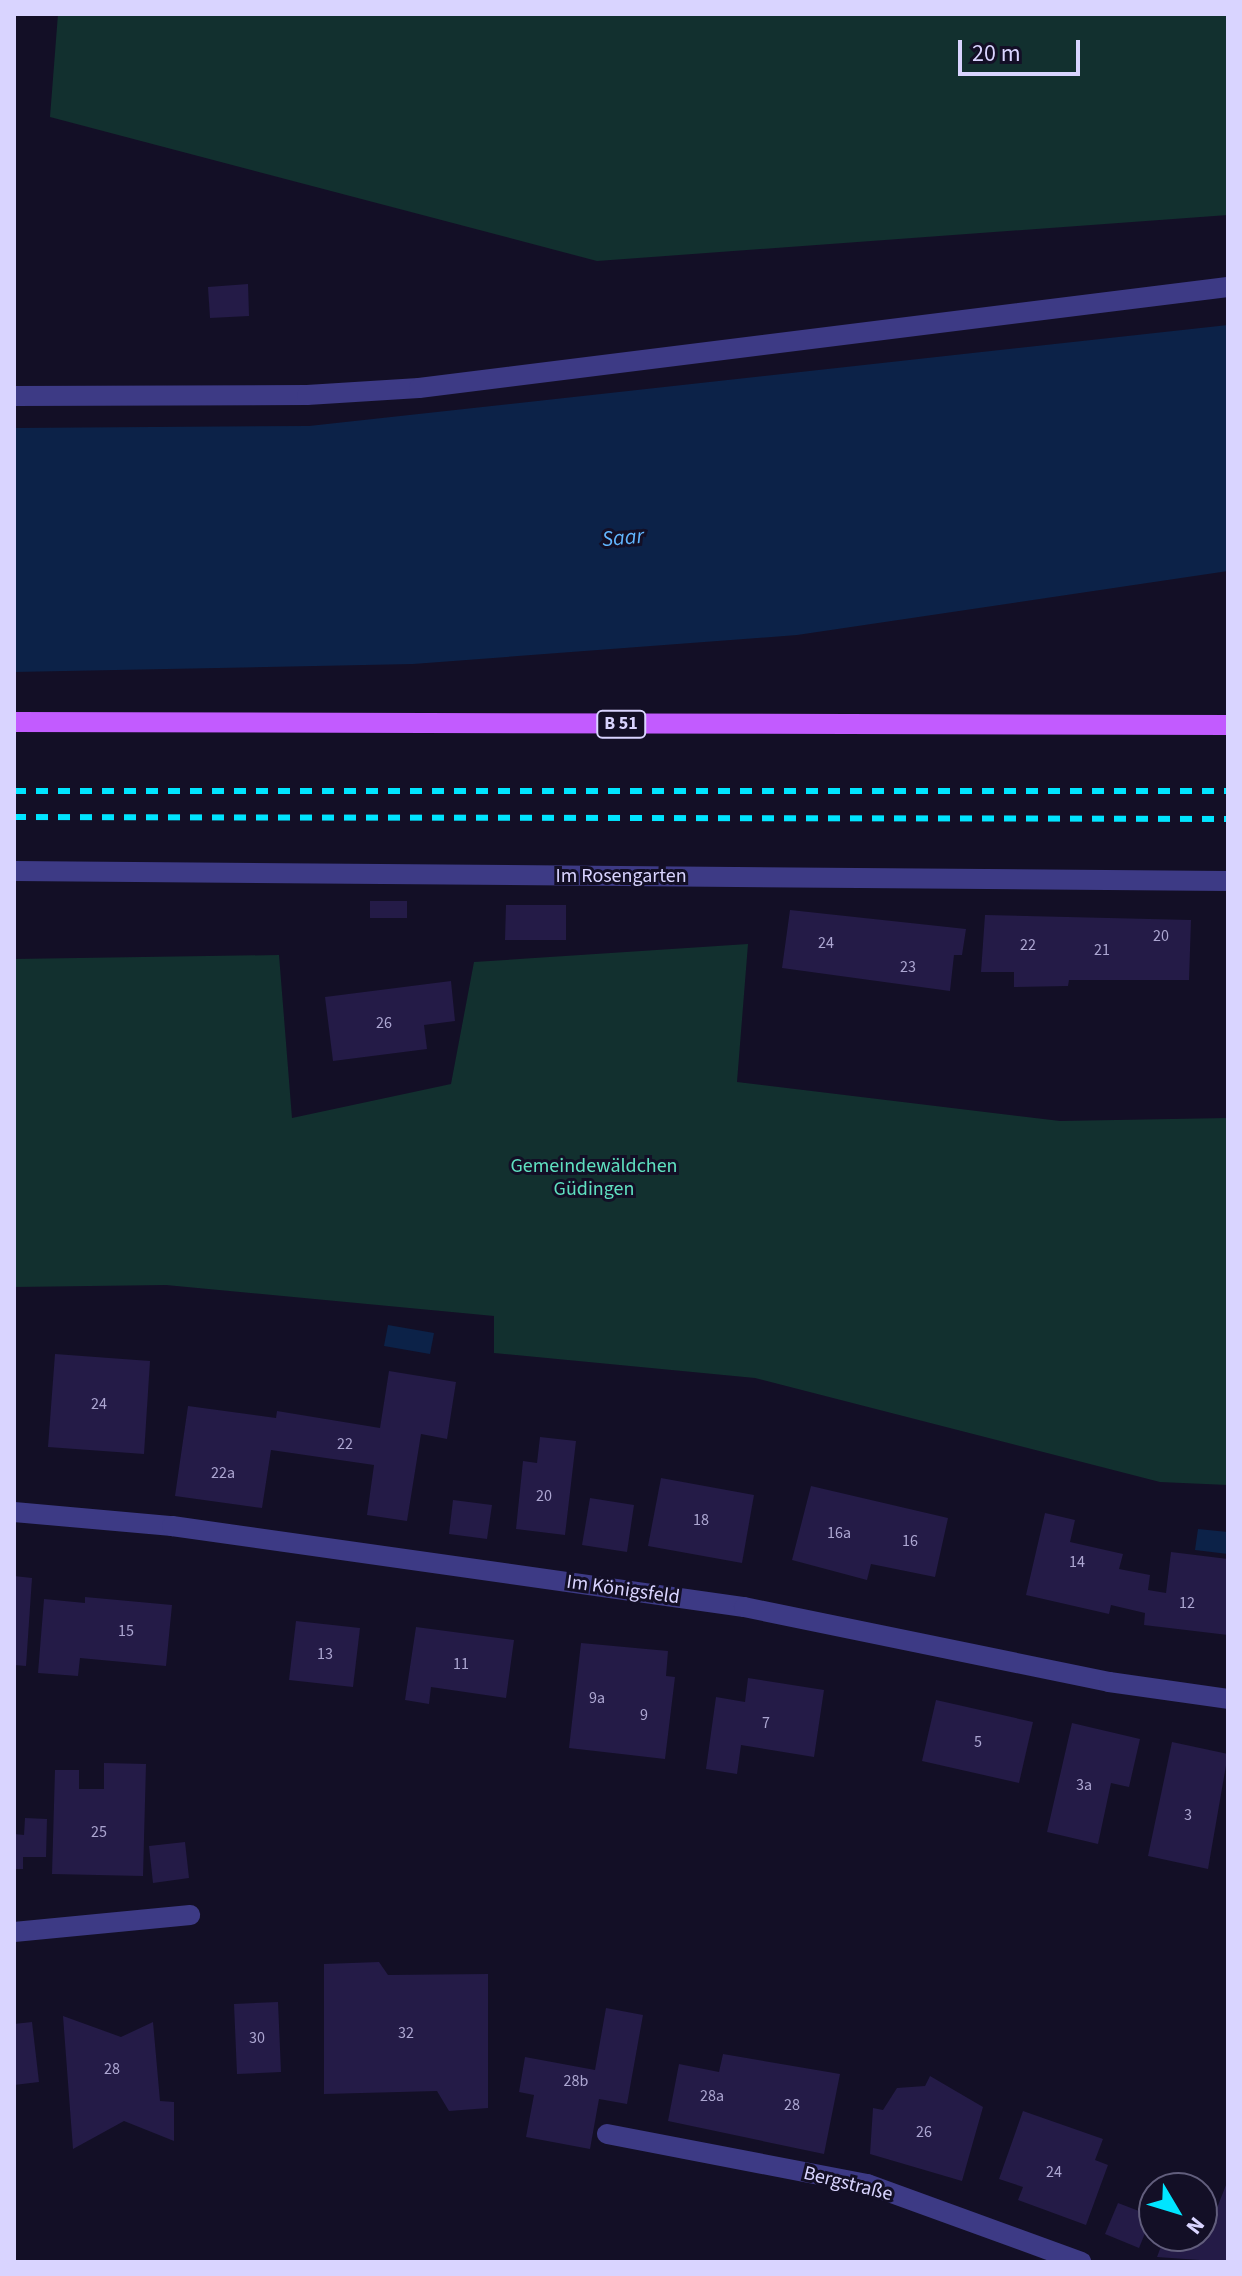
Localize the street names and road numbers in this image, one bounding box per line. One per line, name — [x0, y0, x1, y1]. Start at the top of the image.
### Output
road number: B 51 — [595, 710, 647, 738]
street label: Im Rosengarten — [555, 864, 687, 888]
street label: Im Königsfeld — [565, 1570, 681, 1610]
street label: Bergstraße — [801, 2161, 895, 2207]

